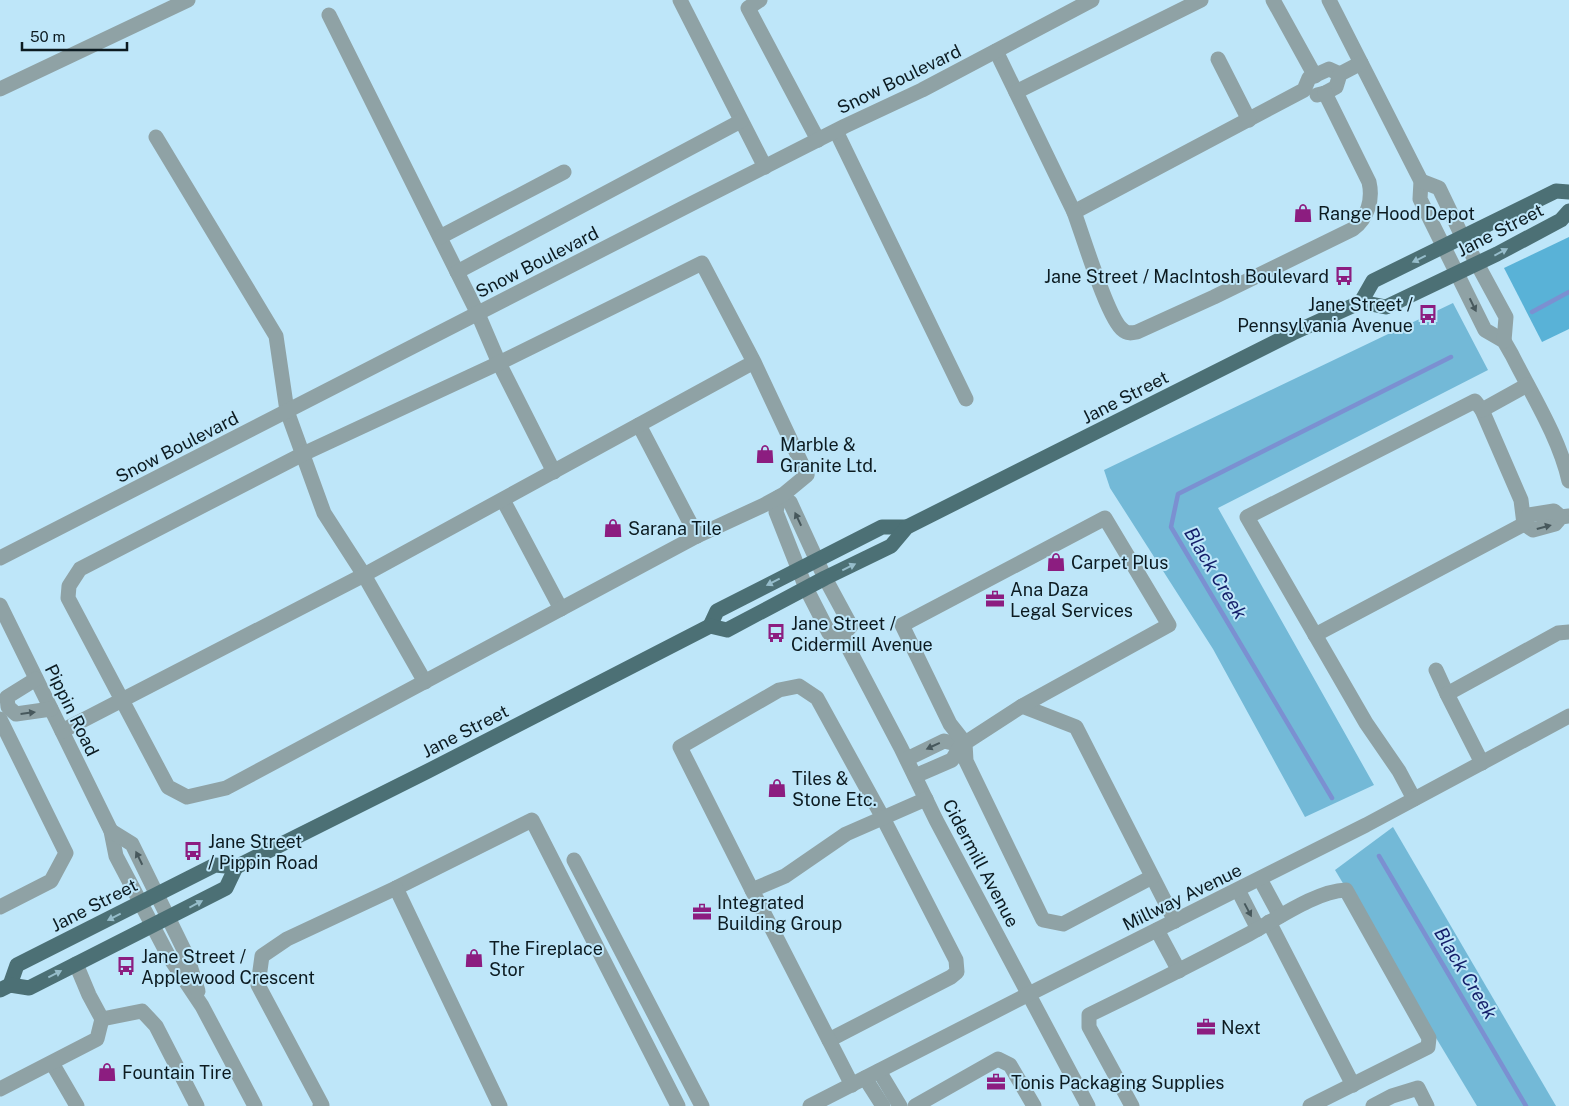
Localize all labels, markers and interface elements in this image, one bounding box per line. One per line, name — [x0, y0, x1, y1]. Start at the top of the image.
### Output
scale bar — [22, 20, 128, 52]
text: 50 m — [30, 28, 65, 45]
street label: Snow Boulevard — [834, 40, 964, 118]
street label: Jane Street — [1453, 199, 1547, 261]
shop icon: Range Hood Depot — [1292, 202, 1314, 224]
place label: Range Hood Depot — [1318, 203, 1475, 224]
street label: Snow Boulevard — [472, 222, 602, 302]
one-way arrow — [1494, 248, 1508, 256]
one-way arrow — [1412, 255, 1426, 263]
bus stop icon: Jane Street / MacIntosh Boulevard — [1333, 265, 1355, 287]
place label: Jane Street / MacIntosh Boulevard — [1044, 266, 1329, 287]
place label: Jane Street / Pennsylvania Avenue — [1237, 294, 1414, 336]
one-way arrow — [1469, 298, 1478, 313]
bus stop icon: Jane Street / Pennsylvania Avenue — [1417, 303, 1439, 325]
street label: Jane Street — [1078, 366, 1172, 428]
street label: Snow Boulevard — [112, 407, 242, 487]
place label: Marble & Granite Ltd. — [780, 434, 877, 476]
shop icon: Marble & Granite Ltd. — [754, 443, 776, 465]
one-way arrow — [793, 512, 801, 526]
shop icon: Sarana Tile — [602, 517, 624, 539]
place label: Sarana Tile — [628, 518, 722, 539]
water label: Black Creek — [1180, 523, 1252, 624]
one-way arrow — [1536, 523, 1551, 531]
shop icon: Carpet Plus — [1045, 551, 1067, 573]
place label: Carpet Plus — [1071, 552, 1168, 573]
one-way arrow — [842, 562, 856, 570]
one-way arrow — [766, 578, 780, 586]
place label: Ana Daza Legal Services — [1010, 579, 1133, 621]
office icon: Ana Daza Legal Services — [984, 588, 1006, 610]
place label: Jane Street / Cidermill Avenue — [791, 613, 933, 655]
bus stop icon: Jane Street / Cidermill Avenue — [765, 622, 787, 644]
street label: Pippin Road — [41, 661, 103, 759]
street label: Jane Street — [418, 700, 512, 762]
one-way arrow — [21, 709, 37, 717]
one-way arrow — [926, 743, 940, 751]
place label: Tiles & Stone Etc. — [792, 768, 877, 810]
shop icon: Tiles & Stone Etc. — [766, 777, 788, 799]
street label: Cidermill Avenue — [938, 795, 1024, 931]
place label: Jane Street / Pippin Road — [208, 831, 318, 873]
bus stop icon: Jane Street / Pippin Road — [182, 840, 204, 862]
one-way arrow — [135, 851, 144, 866]
street label: Millway Avenue — [1119, 859, 1245, 935]
street label: Jane Street — [47, 874, 141, 936]
place label: Integrated Building Group — [717, 892, 842, 934]
one-way arrow — [189, 900, 203, 908]
office icon: Integrated Building Group — [691, 901, 713, 923]
one-way arrow — [1244, 902, 1252, 917]
one-way arrow — [107, 913, 121, 921]
water label: Black Creek — [1430, 923, 1502, 1024]
place label: The Fireplace Stor — [489, 938, 603, 980]
place label: Jane Street / Applewood Crescent — [141, 946, 315, 988]
shop icon: The Fireplace Stor — [463, 947, 485, 969]
bus stop icon: Jane Street / Applewood Crescent — [115, 955, 137, 977]
one-way arrow — [48, 970, 63, 978]
office icon: Next — [1195, 1016, 1217, 1038]
place label: Next — [1221, 1017, 1261, 1038]
shop icon: Fountain Tire — [96, 1061, 118, 1083]
place label: Fountain Tire — [122, 1062, 232, 1083]
office icon: Tonis Packaging Supplies — [985, 1071, 1007, 1093]
place label: Tonis Packaging Supplies — [1011, 1072, 1224, 1093]

